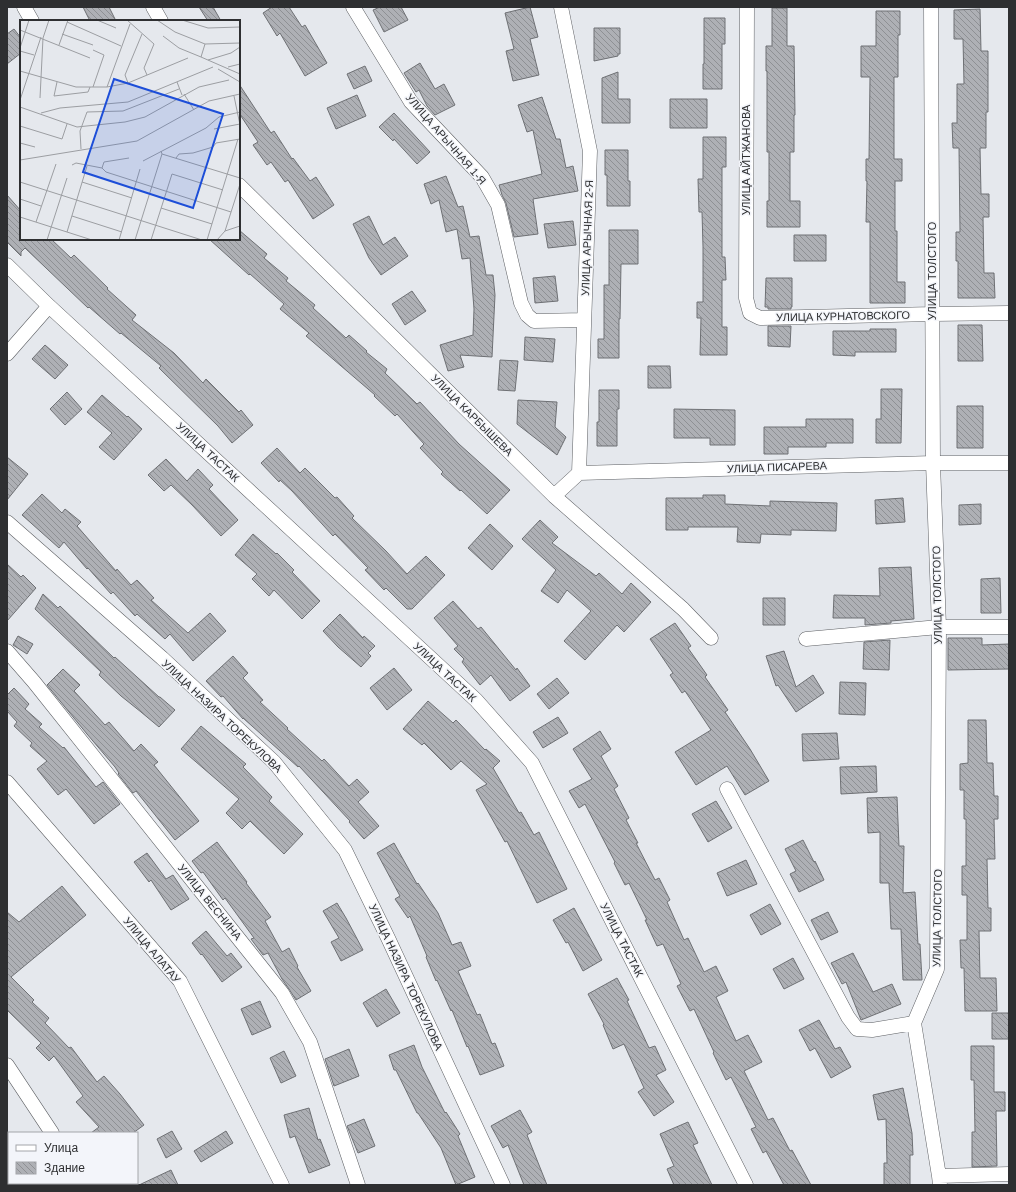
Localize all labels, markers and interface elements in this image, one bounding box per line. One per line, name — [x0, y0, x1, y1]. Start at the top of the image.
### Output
inset map — [20, 20, 240, 240]
street label: УЛИЦА АРЫЧНАЯ 1-Я — [403, 91, 489, 187]
street label: УЛИЦА АЙТЖАНОВА — [740, 104, 752, 215]
street label: УЛИЦА АРЫЧНАЯ 2-Я — [579, 180, 595, 296]
street label: УЛИЦА ТОЛСТОГО — [926, 221, 938, 320]
street label: УЛИЦА КУРНАТОВСКОГО — [776, 309, 911, 323]
street label: УЛИЦА КАРБЫШЕВА — [429, 372, 516, 459]
street label: УЛИЦА ТАСТАК — [174, 420, 242, 485]
street label: УЛИЦА ПИСАРЕВА — [727, 459, 828, 475]
street label: УЛИЦА ТОЛСТОГО — [930, 545, 944, 644]
street label: УЛИЦА ТАСТАК — [411, 640, 479, 705]
street label: УЛИЦА НАЗИРА ТОРЕКУЛОВА — [160, 657, 285, 775]
street label: УЛИЦА ВЕСНИНА — [176, 862, 245, 943]
street label: УЛИЦА ТОЛСТОГО — [930, 868, 944, 967]
street label: УЛИЦА ТАСТАК — [598, 901, 646, 980]
street label: УЛИЦА НАЗИРА ТОРЕКУЛОВА — [367, 902, 445, 1052]
street label: УЛИЦА АЛАТАУ — [121, 915, 184, 986]
legend — [8, 1132, 138, 1184]
text: Улица — [44, 1141, 78, 1155]
text: Здание — [44, 1161, 85, 1175]

